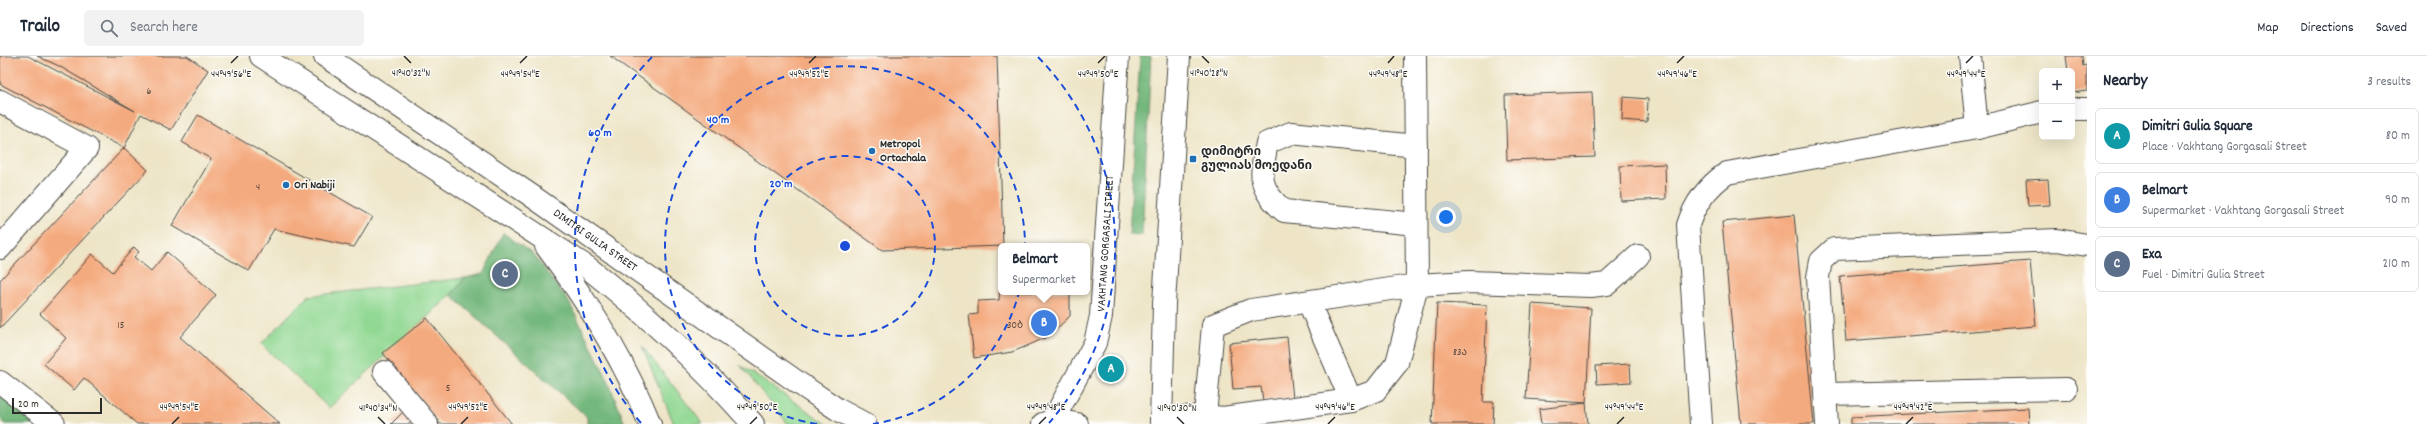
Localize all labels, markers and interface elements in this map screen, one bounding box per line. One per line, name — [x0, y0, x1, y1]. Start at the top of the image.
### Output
search box — [84, 10, 364, 46]
text: Trailo — [20, 14, 60, 41]
icon: search — [98, 17, 120, 39]
text: Search here — [130, 17, 198, 39]
text: Map — [2257, 18, 2279, 38]
text: Directions — [2301, 18, 2354, 38]
text: Saved — [2376, 18, 2407, 38]
text: 41°40'32"N — [392, 67, 430, 81]
text: 41°40'28"N — [1190, 67, 1228, 81]
text: 44°49'56"E — [211, 68, 251, 82]
text: 44°49'54"E — [500, 68, 540, 82]
text: 44°49'52"E — [789, 68, 829, 82]
text: 44°49'50"E — [1078, 68, 1119, 82]
text: 44°49'48"E — [1369, 68, 1408, 82]
text: 44°49'46"E — [1657, 68, 1697, 82]
text: 44°49'44"E — [1947, 68, 1986, 82]
map controls — [2039, 68, 2075, 140]
button: + — [2039, 68, 2075, 104]
text: Nearby — [2103, 70, 2147, 94]
text: 3 results — [2367, 73, 2411, 92]
house number: 6 — [147, 85, 152, 99]
button: − — [2039, 104, 2075, 140]
text: 40 m — [707, 112, 729, 129]
text: Dimitri Gulia Square — [2142, 116, 2253, 138]
text: 60 m — [588, 125, 612, 142]
text: A — [2113, 127, 2121, 146]
text: 80 m — [2386, 127, 2410, 146]
place label: Metropol Ortachala — [880, 136, 927, 167]
text: Place · Vakhtang Gorgasali Street — [2142, 138, 2307, 157]
place label: დიმიტრი გულიას მოედანი — [1201, 144, 1312, 175]
marker: Metropol Ortachala — [867, 146, 877, 156]
marker: დიმიტრი გულიას მოედანი — [1188, 154, 1198, 164]
street label: VAKHTANG GORGASALI STREET — [1093, 175, 1119, 312]
text: 20 m — [770, 176, 792, 193]
place label: Ori Nabiji — [294, 177, 335, 194]
marker: Ori Nabiji — [281, 180, 291, 190]
text: Belmart — [2142, 180, 2188, 202]
house number: 4 — [256, 181, 260, 195]
text: B — [2114, 191, 2120, 210]
text: 90 m — [2385, 191, 2410, 210]
text: Supermarket · Vakhtang Gorgasali Street — [2142, 202, 2344, 221]
street label: DIMITRI GULIA STREET — [550, 205, 641, 276]
your location — [1436, 207, 1456, 227]
centre of rings — [838, 239, 852, 253]
popup — [998, 243, 1090, 295]
text: Exa — [2142, 244, 2161, 266]
text: Belmart — [1012, 249, 1058, 271]
text: C — [2114, 255, 2120, 274]
text: 210 m — [2382, 255, 2410, 274]
pin: C — [492, 259, 518, 289]
text: Fuel · Dimitri Gulia Street — [2142, 266, 2265, 285]
text: Supermarket — [1012, 271, 1076, 290]
pin: B — [1031, 308, 1057, 338]
house number: 15 — [118, 319, 125, 333]
house number: 30ბ — [1007, 319, 1023, 333]
house number: 83ა — [1453, 346, 1467, 360]
pin: A — [1098, 354, 1124, 384]
house number: 5 — [446, 382, 451, 396]
scale bar — [12, 396, 102, 415]
text: 20 m — [18, 397, 39, 413]
text: 44°49'54"E — [159, 401, 199, 415]
text: 44°49'52"E — [448, 401, 488, 415]
text: 44°49'50"E — [737, 401, 778, 415]
text: 44°49'48"E — [1027, 401, 1066, 415]
text: 44°49'46"E — [1315, 401, 1355, 415]
text: 44°49'44"E — [1605, 401, 1644, 415]
text: 44°49'42"E — [1894, 401, 1933, 415]
text: 41°40'34"N — [359, 402, 397, 416]
text: 41°40'30"N — [1157, 402, 1197, 416]

